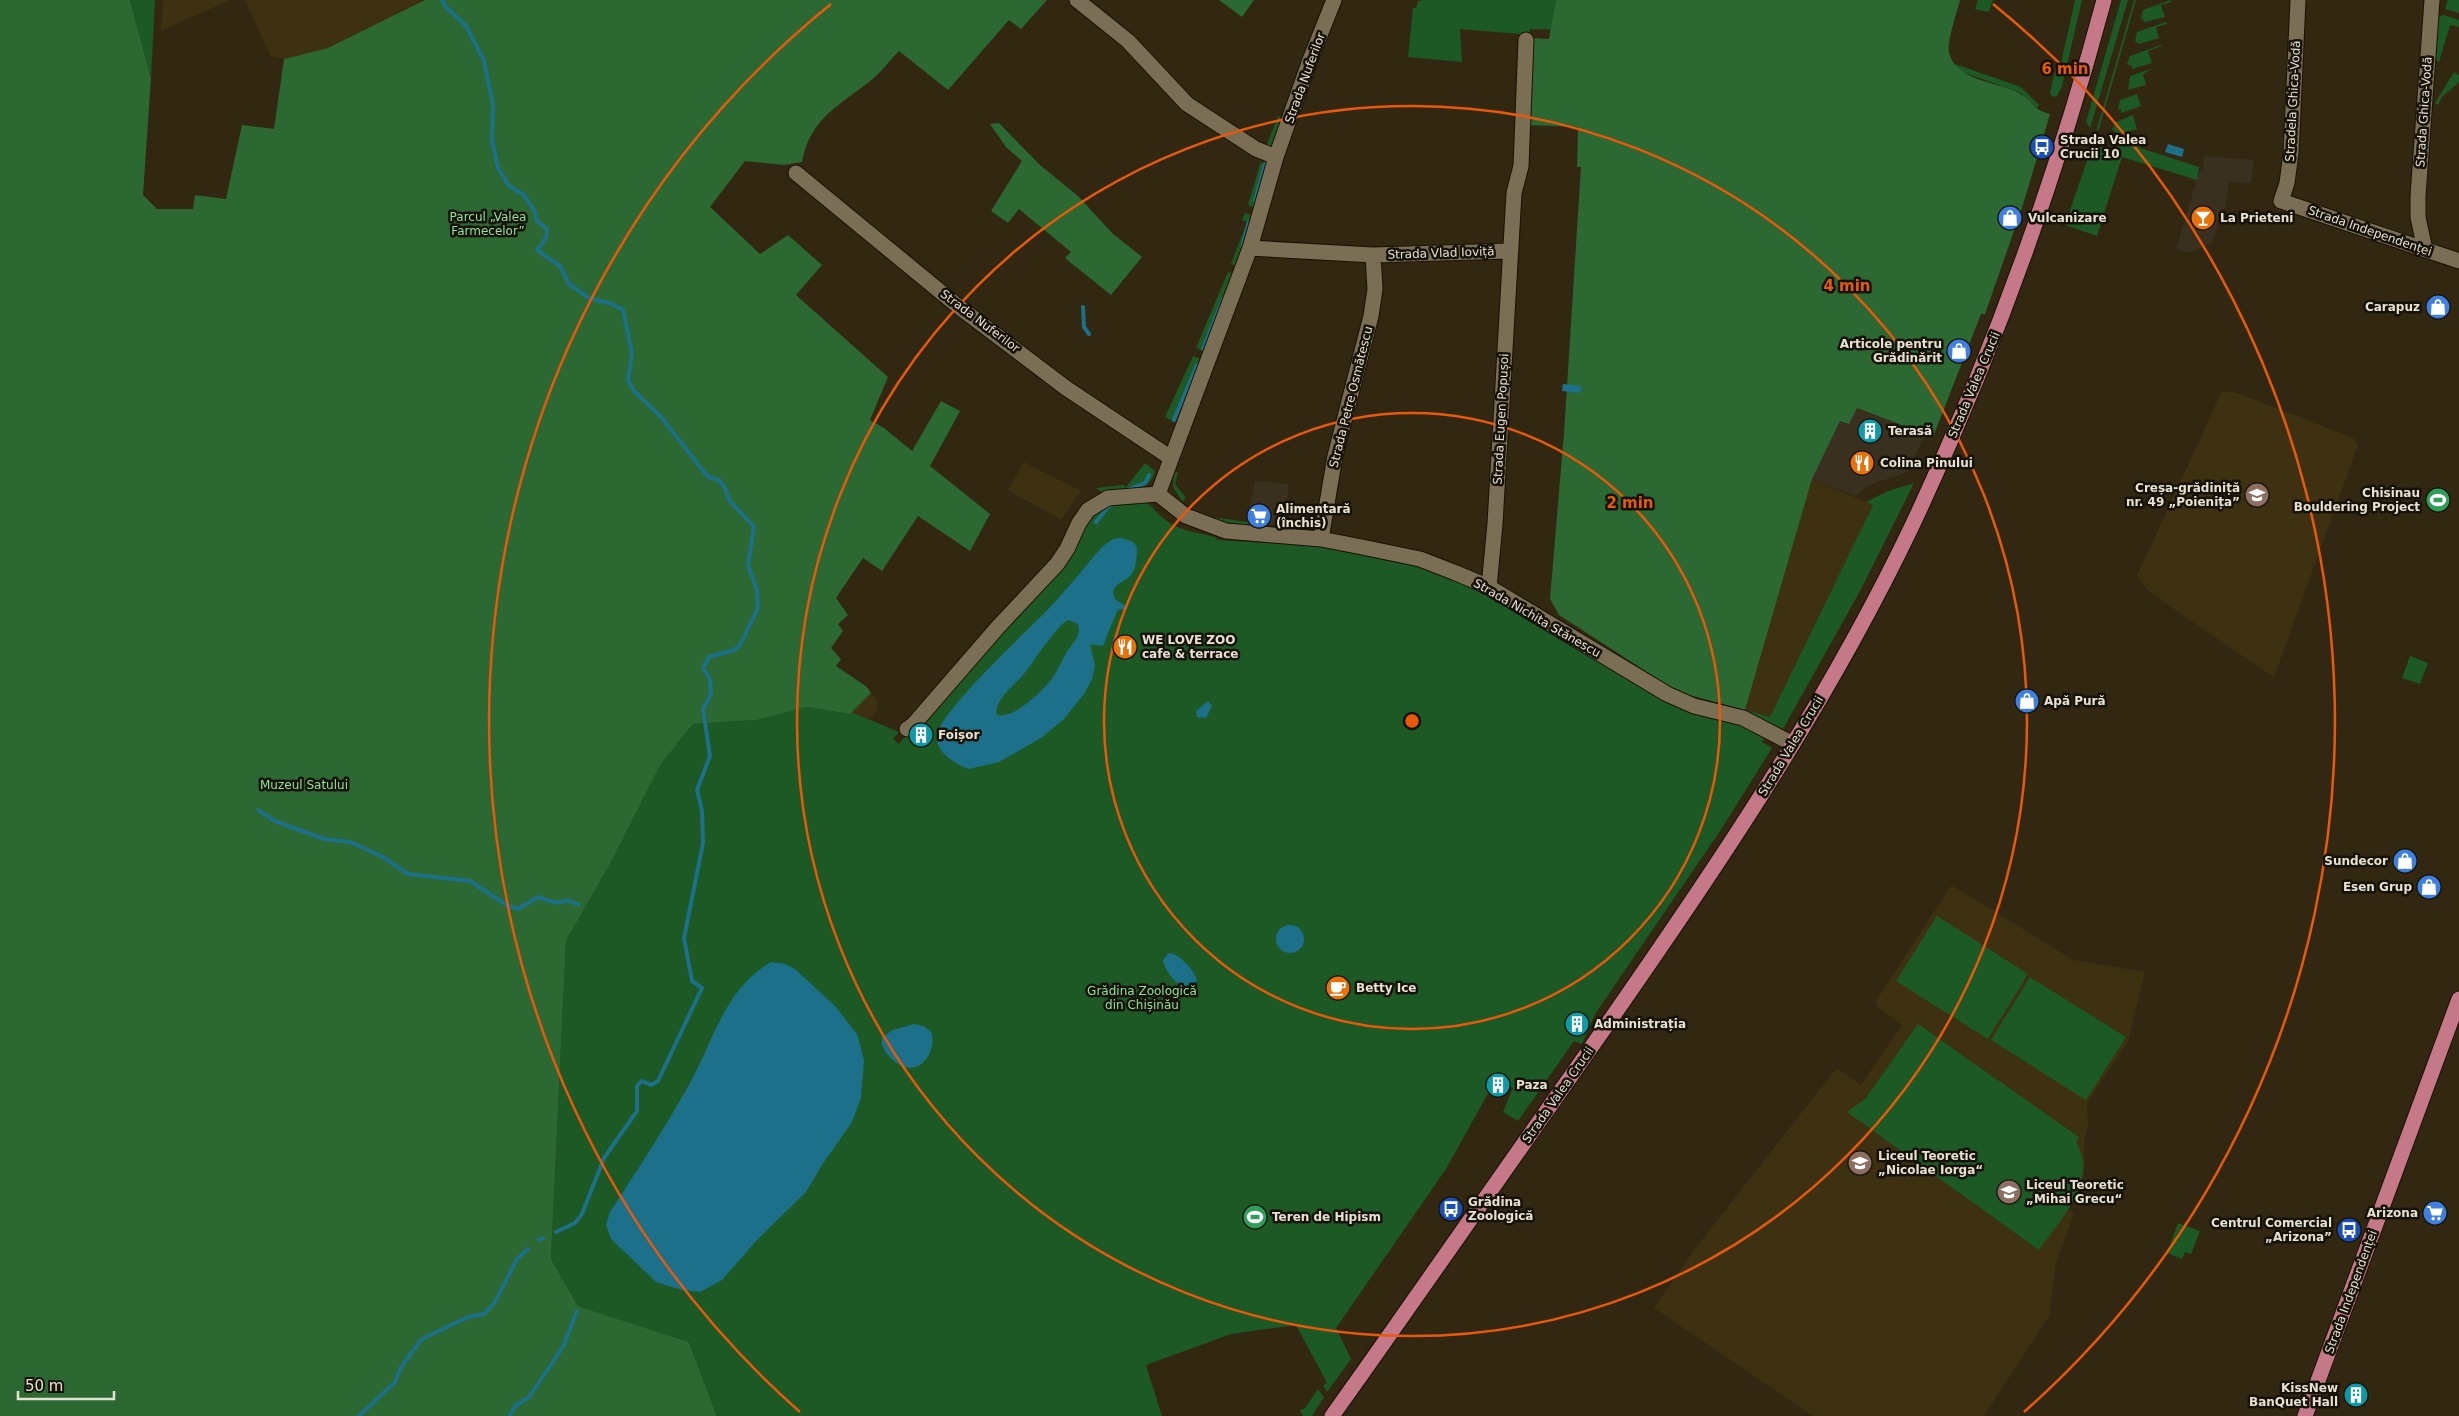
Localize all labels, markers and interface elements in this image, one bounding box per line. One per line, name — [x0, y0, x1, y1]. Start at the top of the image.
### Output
street label: Strada Nuferilor — [1282, 31, 1328, 125]
street label: Stradela Ghica-Vodă — [2283, 40, 2303, 162]
street label: Strada Ghica-Vodă — [2413, 56, 2435, 168]
text: 6 min — [2041, 60, 2089, 78]
place label: Strada Valea Crucii 10 — [2060, 133, 2146, 161]
bus stop icon: Strada Valea Crucii 10 — [2029, 134, 2055, 160]
street label: Strada Independenței — [2306, 203, 2434, 259]
shop icon: Vulcanizare — [1997, 205, 2023, 231]
bar icon: La Prieteni — [2190, 205, 2216, 231]
park label: Parcul „Valea Farmecelor” — [450, 210, 526, 238]
place label: Vulcanizare — [2028, 211, 2107, 225]
place label: La Prieteni — [2220, 211, 2293, 225]
street label: Strada Vlad Ioviță — [1387, 244, 1495, 262]
text: 4 min — [1823, 277, 1871, 295]
street label: Strada Nuferilor — [938, 287, 1022, 355]
shop icon: Carapuz — [2425, 294, 2451, 320]
place label: Carapuz — [2365, 300, 2420, 314]
street label: Strada Petre Osmătescu — [1327, 325, 1375, 469]
street label: Strada Valea Crucii — [1945, 330, 2003, 440]
place label: Articole pentru Grădinărit — [1840, 337, 1942, 365]
shop icon: Articole pentru Grădinărit — [1946, 338, 1972, 364]
street label: Strada Eugen Popușoi — [1491, 353, 1511, 485]
building icon: Terasă — [1857, 418, 1883, 444]
place label: Terasă — [1888, 424, 1932, 438]
restaurant icon: Colina Pinului — [1849, 450, 1875, 476]
place label: Colina Pinului — [1880, 456, 1973, 470]
place label: Creșa-grădiniță nr. 49 „Poienița” — [2126, 481, 2240, 509]
school or university icon: Creșa-grădiniță nr. 49 „Poienița” — [2244, 482, 2270, 508]
place label: Chisinau Bouldering Project — [2294, 486, 2420, 514]
sports icon: Chisinau Bouldering Project — [2425, 487, 2451, 513]
text: 2 min — [1606, 494, 1654, 512]
place label: Alimentară (închis) — [1276, 502, 1351, 530]
supermarket icon: Alimentară (închis) — [1246, 503, 1272, 529]
street label: Strada Nichita Stănescu — [1471, 576, 1603, 660]
place label: WE LOVE ZOO cafe & terrace — [1142, 633, 1238, 661]
restaurant icon: WE LOVE ZOO cafe & terrace — [1112, 634, 1138, 660]
shop icon: Apă Pură — [2014, 688, 2040, 714]
street label: Strada Valea Crucii — [1756, 693, 1826, 799]
place label: Apă Pură — [2044, 694, 2106, 708]
centre of rings — [1403, 712, 1421, 730]
building icon: Foișor — [908, 722, 934, 748]
place label: Foișor — [938, 728, 979, 742]
park label: Muzeul Satului — [260, 778, 348, 792]
shop icon: Sundecor — [2392, 848, 2418, 874]
place label: Sundecor — [2324, 854, 2388, 868]
shop icon: Esen Grup — [2416, 874, 2442, 900]
place label: Esen Grup — [2343, 880, 2412, 894]
cafe icon: Betty Ice — [1325, 975, 1351, 1001]
place label: Betty Ice — [1356, 981, 1416, 995]
park label: Grădina Zoologică din Chișinău — [1087, 984, 1197, 1012]
building icon: Administrația — [1564, 1011, 1590, 1037]
place label: Administrația — [1594, 1017, 1686, 1031]
street label: Strada Valea Crucii — [1520, 1044, 1596, 1146]
building icon: Paza — [1485, 1072, 1511, 1098]
place label: Paza — [1516, 1078, 1548, 1092]
place label: Liceul Teoretic „Nicolae Iorga“ — [1878, 1149, 1983, 1177]
school or university icon: Liceul Teoretic „Nicolae Iorga“ — [1847, 1150, 1873, 1176]
place label: Liceul Teoretic „Mihai Grecu“ — [2026, 1178, 2124, 1206]
school or university icon: Liceul Teoretic „Mihai Grecu“ — [1996, 1179, 2022, 1205]
place label: Grădina Zoologică — [1468, 1195, 1533, 1223]
bus stop icon: Grădina Zoologică — [1438, 1196, 1464, 1222]
supermarket icon: Arizona — [2422, 1200, 2448, 1226]
sports icon: Teren de Hipism — [1242, 1204, 1268, 1230]
place label: Arizona — [2367, 1206, 2418, 1220]
place label: Teren de Hipism — [1272, 1210, 1381, 1224]
place label: Centrul Comercial „Arizona” — [2211, 1216, 2332, 1244]
bus stop icon: Centrul Comercial „Arizona” — [2336, 1217, 2362, 1243]
street label: Strada Independenței — [2322, 1228, 2380, 1356]
scale bar — [18, 1368, 114, 1400]
text: 50 m — [25, 1377, 63, 1395]
place label: KissNew BanQuet Hall — [2249, 1381, 2338, 1409]
building icon: KissNew BanQuet Hall — [2343, 1382, 2369, 1408]

